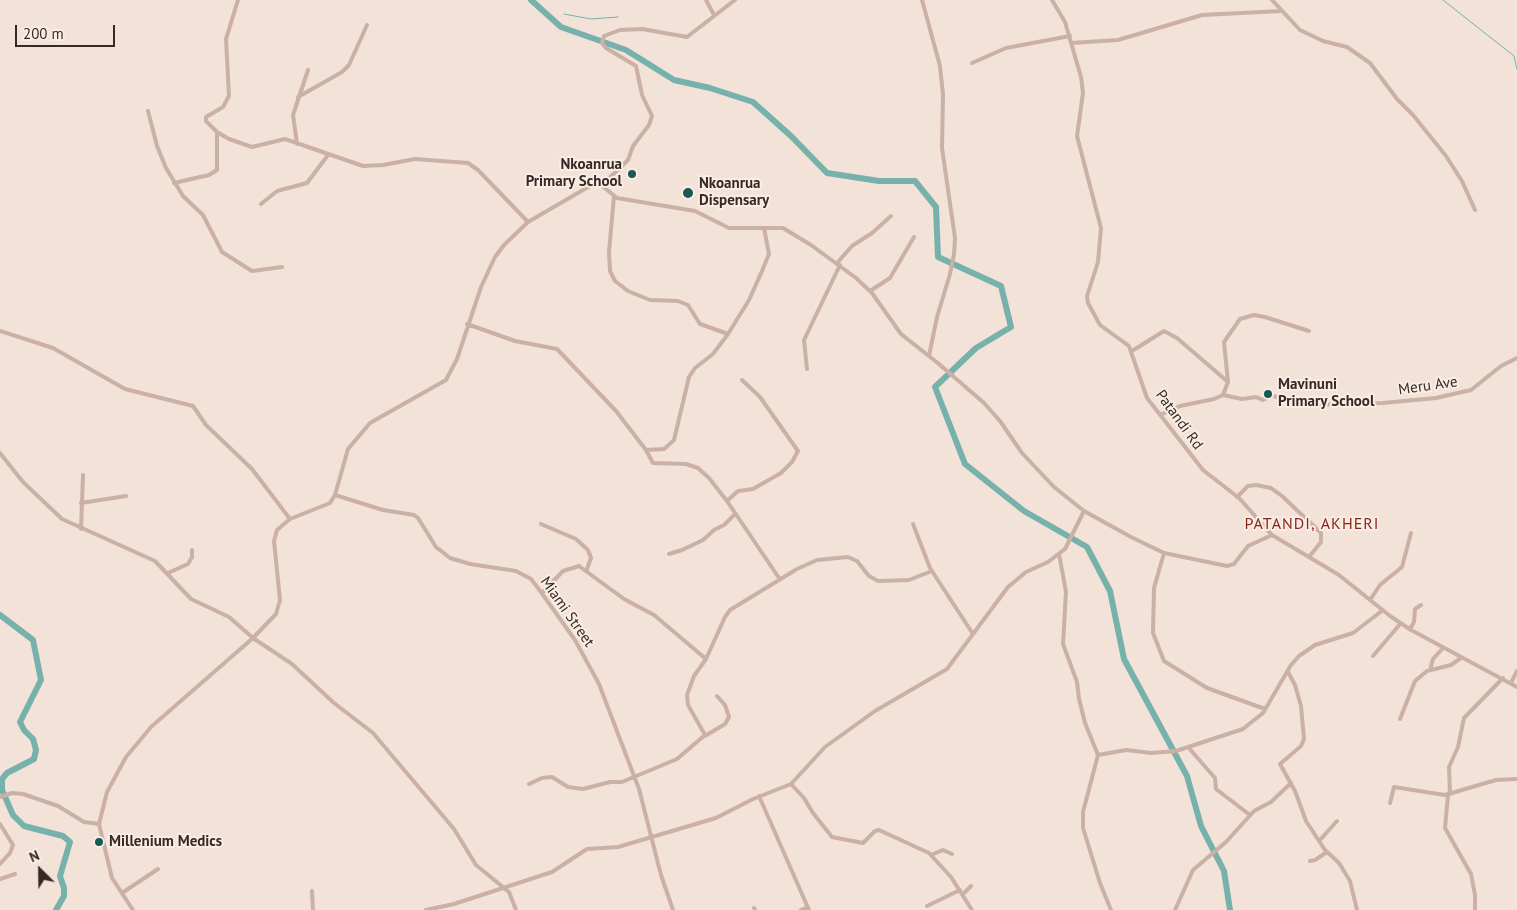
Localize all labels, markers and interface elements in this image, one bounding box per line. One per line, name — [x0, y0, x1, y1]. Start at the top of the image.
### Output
scale bar — [18, 15, 118, 47]
text: 200 m — [23, 24, 64, 43]
place label: Nkoanrua Primary School — [526, 156, 622, 191]
marker: Nkoanrua Primary School — [626, 168, 638, 180]
place label: Nkoanrua Dispensary — [699, 175, 769, 210]
marker: Nkoanrua Dispensary — [681, 186, 695, 200]
street label: Meru Ave — [1397, 373, 1459, 399]
place label: Mavinuni Primary School — [1278, 376, 1374, 411]
street label: Patandi Rd — [1151, 387, 1207, 453]
marker: Mavinuni Primary School — [1262, 388, 1274, 400]
district label: PATANDI, AKHERI — [1243, 514, 1381, 534]
street label: Miami Street — [536, 573, 598, 651]
place label: Millenium Medics — [109, 833, 222, 851]
marker: Millenium Medics — [93, 836, 105, 848]
north arrow — [15, 845, 65, 895]
text: N — [26, 846, 42, 866]

